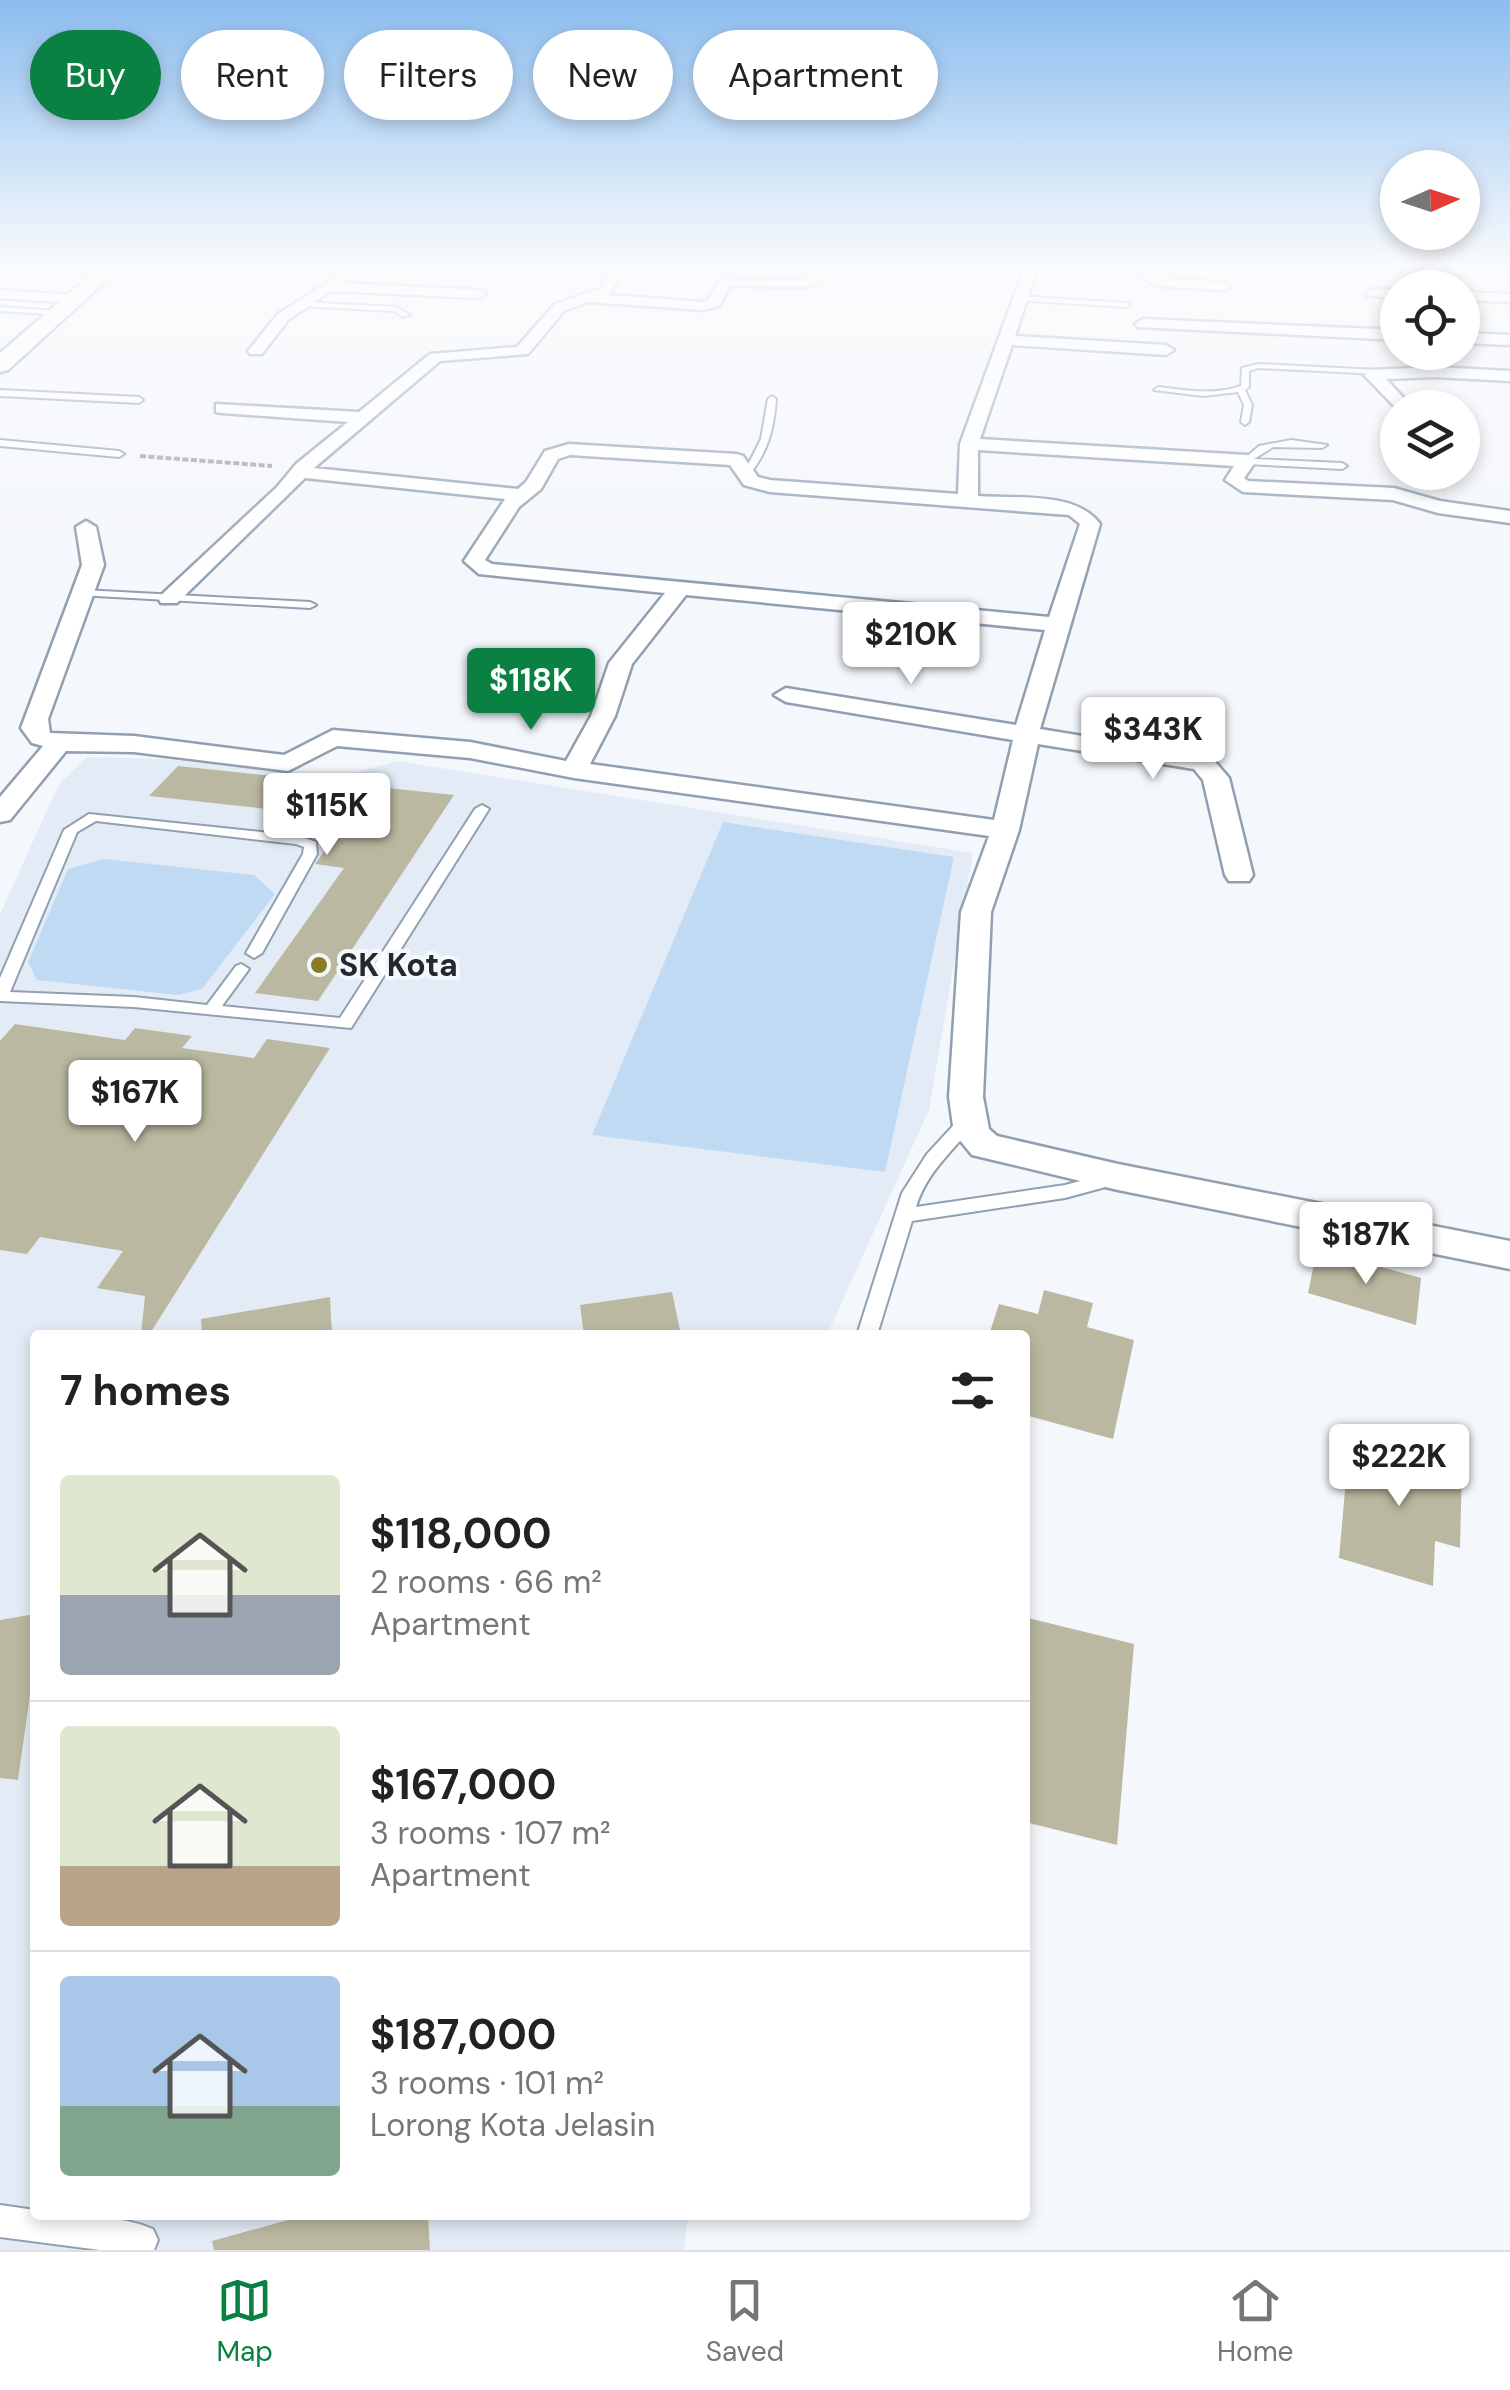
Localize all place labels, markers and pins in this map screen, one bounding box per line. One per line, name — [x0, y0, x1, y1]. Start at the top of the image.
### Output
pin: $210K — [841, 602, 981, 687]
pin: $118K — [461, 648, 601, 733]
pin: $343K — [1083, 697, 1223, 782]
pin: $115K — [257, 773, 397, 858]
place label: SK Kota — [339, 944, 458, 986]
marker: SK Kota — [308, 954, 330, 976]
pin: $167K — [65, 1060, 205, 1145]
pin: $187K — [1296, 1202, 1436, 1287]
pin: $222K — [1329, 1424, 1469, 1509]

